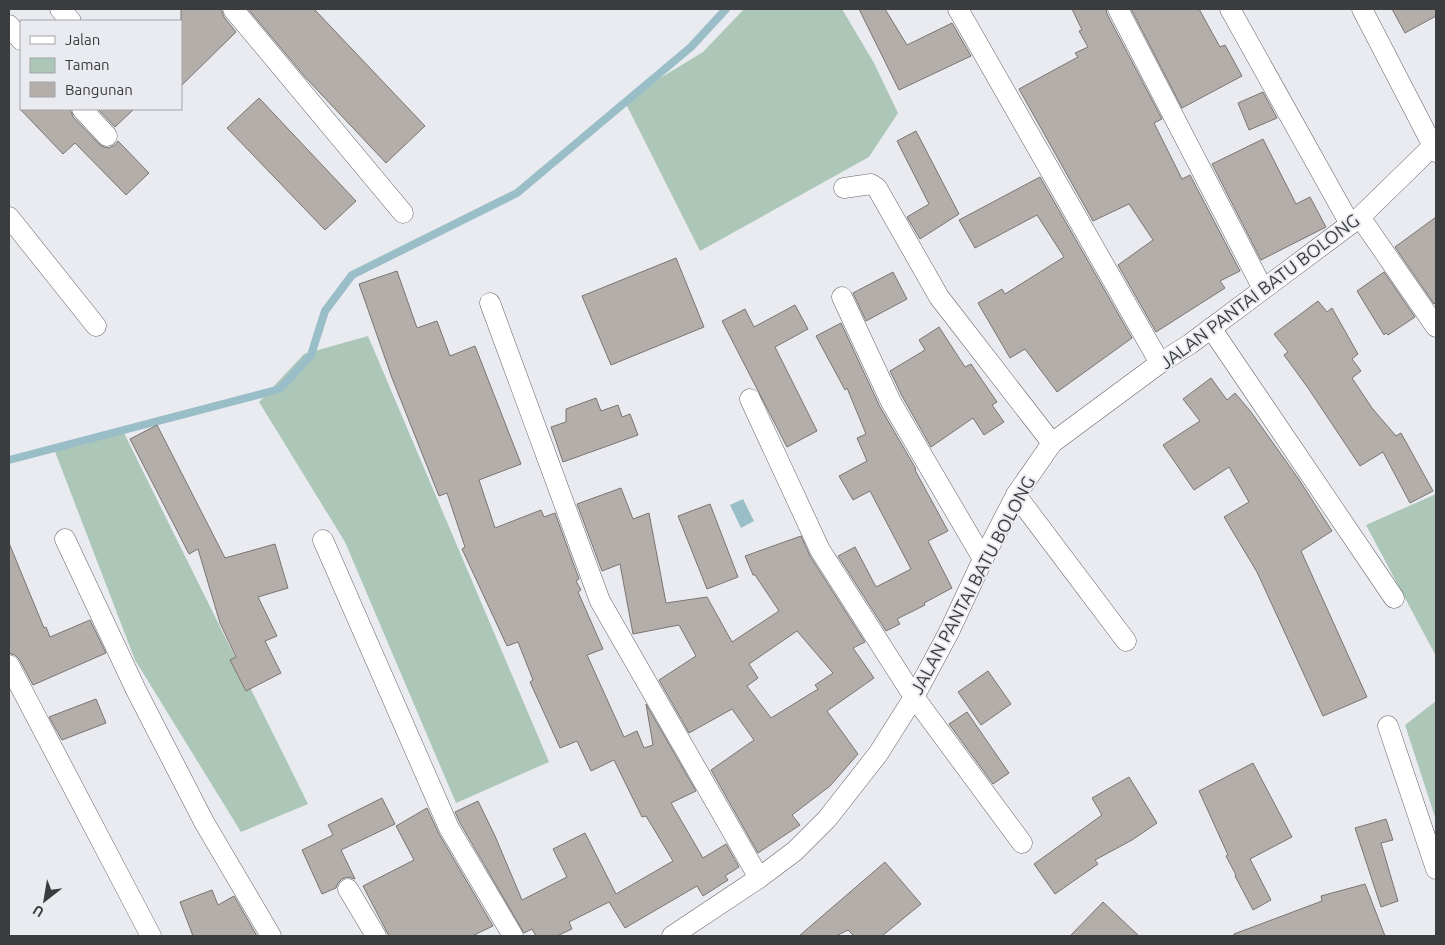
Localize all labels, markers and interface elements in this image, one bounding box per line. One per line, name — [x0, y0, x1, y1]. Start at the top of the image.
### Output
legend — [20, 20, 182, 110]
text: Jalan — [65, 31, 100, 48]
text: Taman — [65, 56, 110, 73]
text: Bangunan — [65, 81, 133, 98]
street label: JALAN PANTAI BATU BOLONG — [1155, 210, 1363, 372]
street label: JALAN PANTAI BATU BOLONG — [906, 473, 1038, 697]
north arrow — [20, 875, 70, 925]
text: U — [30, 902, 47, 921]

